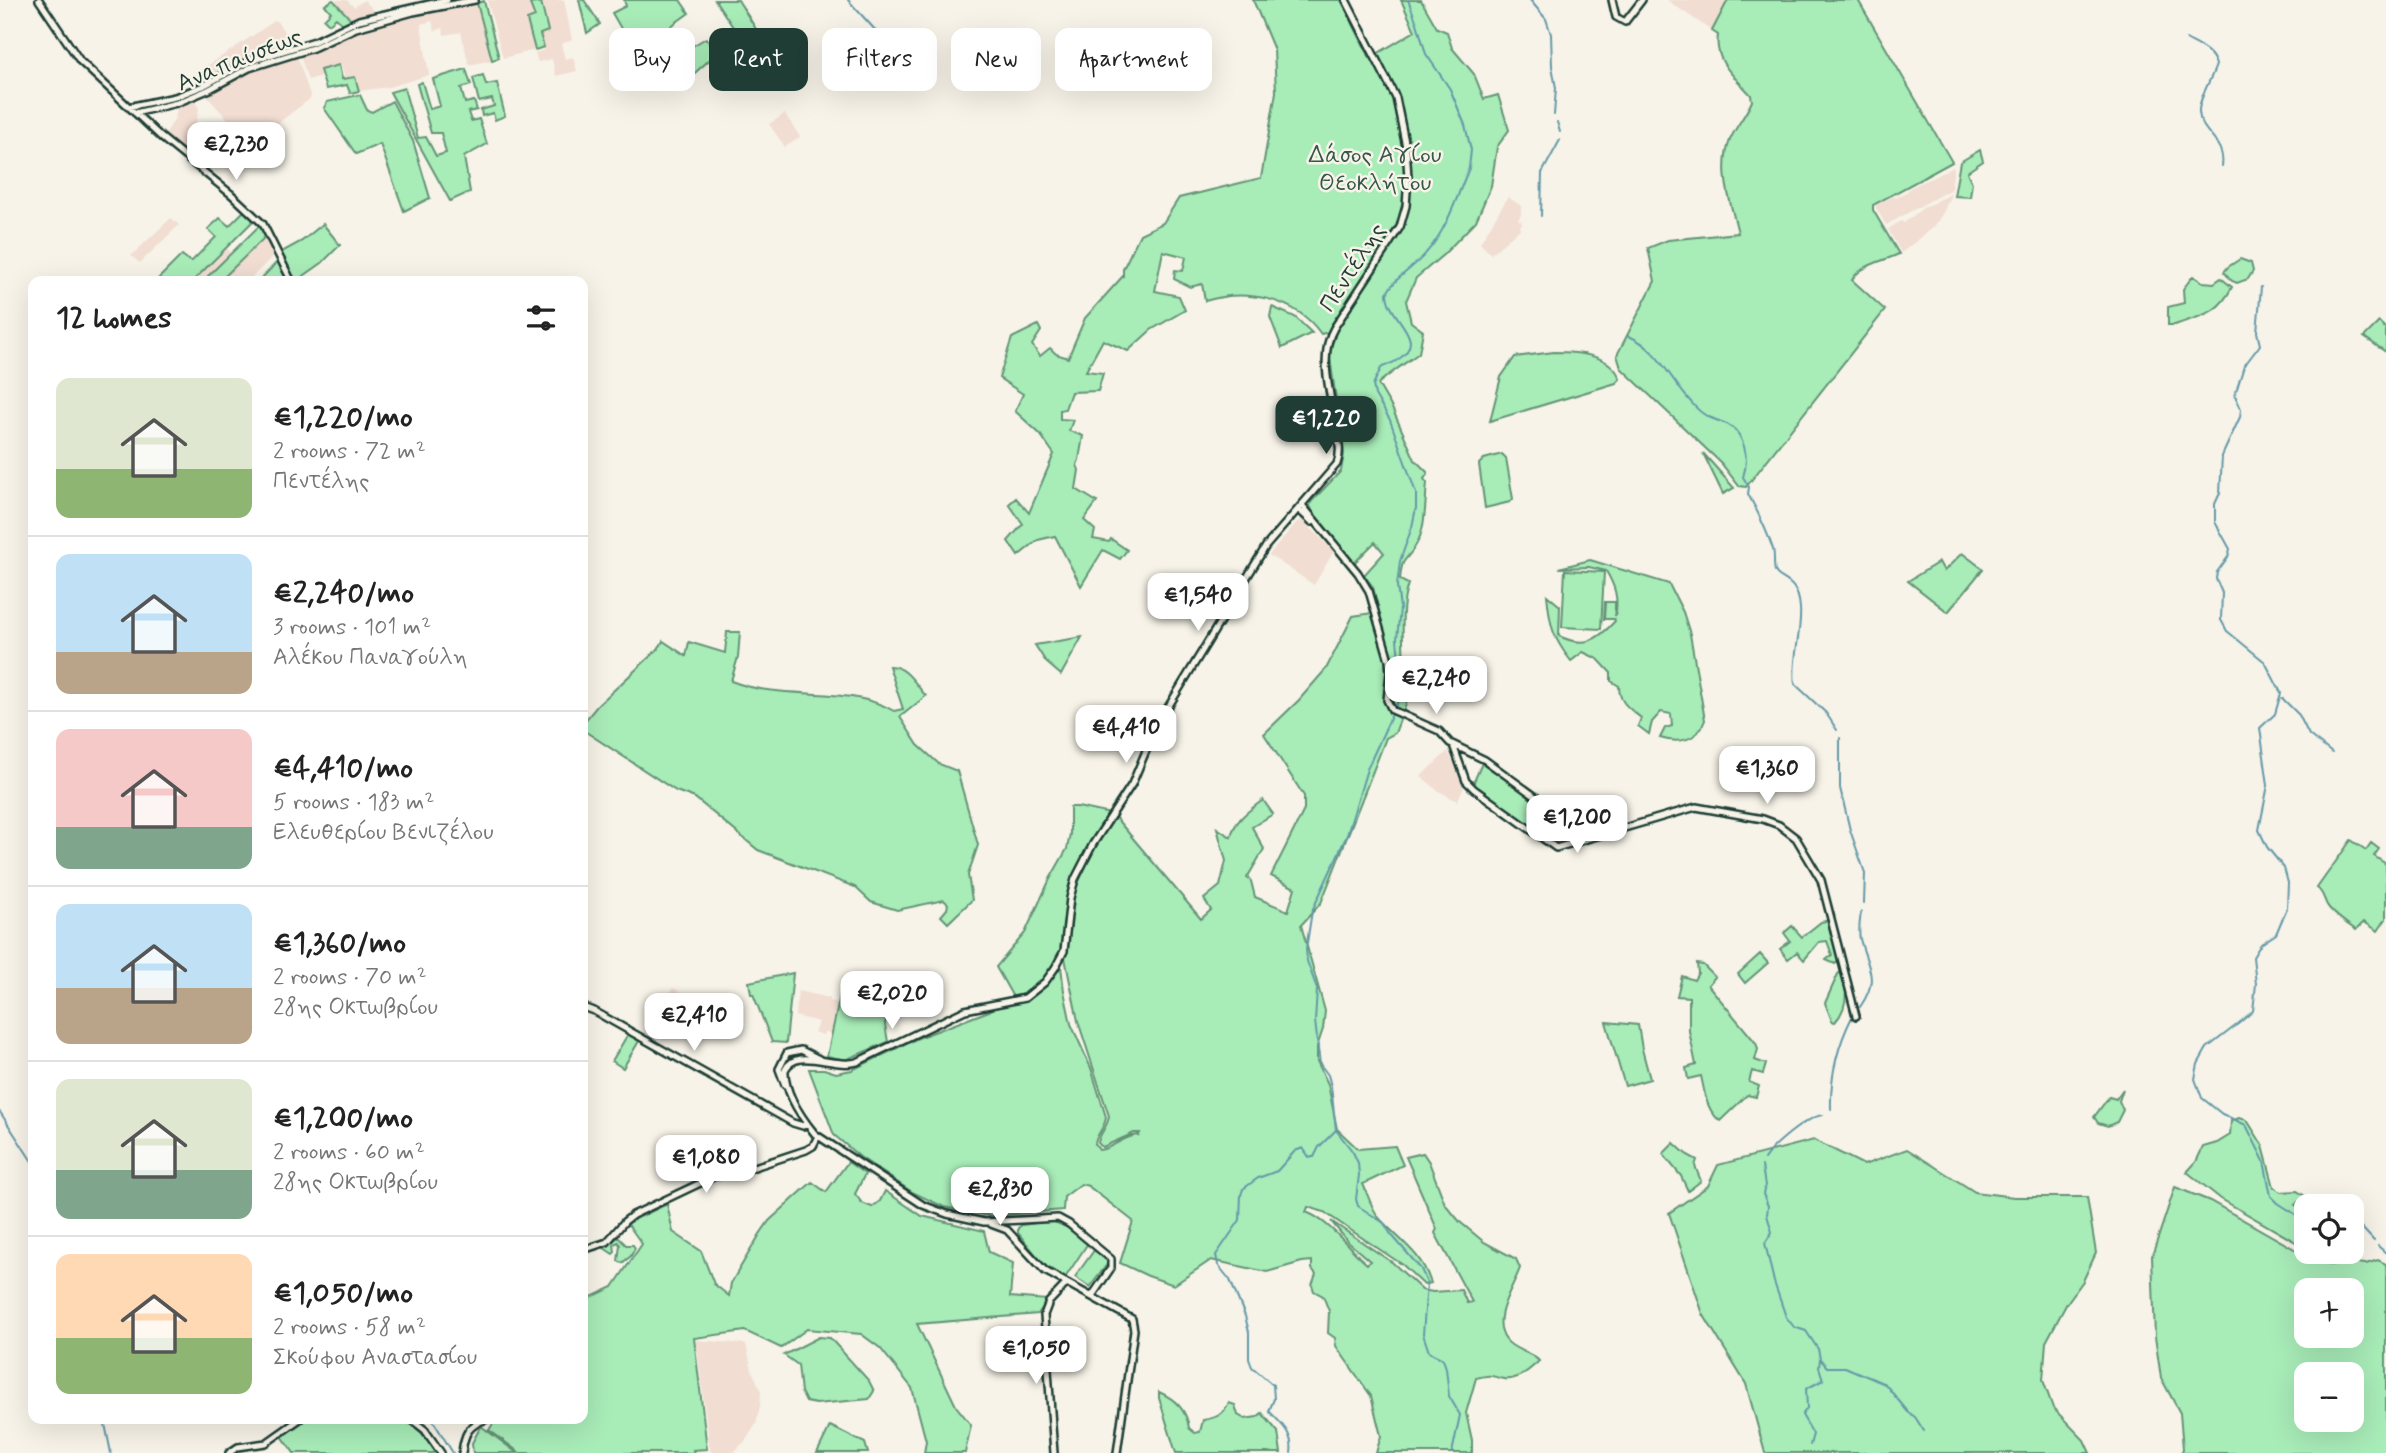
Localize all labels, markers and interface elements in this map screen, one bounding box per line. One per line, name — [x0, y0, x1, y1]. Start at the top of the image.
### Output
street label: Αναπαύσεως — [172, 21, 307, 100]
chip: Buy — [609, 28, 695, 91]
chip: Rent — [709, 28, 808, 91]
chip: Filters — [822, 28, 937, 91]
chip: New — [951, 28, 1041, 91]
chip: Apartment — [1055, 28, 1212, 91]
pin: €2,230 — [179, 122, 293, 182]
text: €2,230 — [203, 130, 269, 160]
park label: Δάσος Αγίου Θεοκλήτου — [1309, 140, 1442, 199]
street label: Πεντέλης — [1312, 217, 1394, 318]
text: 12 homes — [56, 299, 172, 338]
icon: filters — [522, 299, 560, 337]
pin: €1,220 — [1269, 396, 1383, 456]
text: €1,220/mo — [273, 398, 413, 437]
text: €1,220 — [1291, 404, 1361, 434]
icon: home — [112, 406, 196, 490]
text: 2 rooms · 72 m² — [273, 437, 426, 467]
text: Πεντέλης — [273, 467, 369, 497]
text: €2,240/mo — [273, 574, 414, 613]
pin: €1,540 — [1141, 574, 1255, 633]
text: €1,540 — [1163, 581, 1233, 611]
icon: home — [112, 582, 196, 666]
text: 3 rooms · 101 m² — [273, 613, 431, 643]
text: Αλέκου Παναγούλη — [273, 643, 467, 673]
pin: €2,240 — [1379, 656, 1493, 716]
text: €2,240 — [1401, 664, 1471, 694]
pin: €4,410 — [1069, 706, 1183, 765]
text: €4,410 — [1091, 713, 1161, 743]
pin: €1,360 — [1710, 746, 1824, 806]
text: €4,410/mo — [273, 749, 413, 788]
text: €1,360 — [1735, 754, 1799, 784]
icon: home — [112, 757, 196, 841]
text: 5 rooms · 183 m² — [273, 788, 434, 818]
pin: €1,200 — [1520, 796, 1634, 855]
text: €1,200 — [1542, 803, 1612, 833]
text: Ελευθερίου Βενιζέλου — [273, 818, 494, 848]
text: €1,360/mo — [273, 924, 406, 963]
icon: home — [112, 932, 196, 1016]
text: 2 rooms · 70 m² — [273, 963, 427, 993]
pin: €2,020 — [835, 972, 949, 1031]
text: €2,020 — [856, 979, 928, 1009]
text: 28ης Οκτωβρίου — [273, 993, 438, 1023]
pin: €2,410 — [637, 993, 751, 1053]
text: €2,410 — [660, 1001, 728, 1031]
text: €1,200/mo — [273, 1099, 413, 1138]
icon: home — [112, 1107, 196, 1191]
pin: €1,080 — [649, 1136, 763, 1195]
text: 2 rooms · 60 m² — [273, 1138, 425, 1168]
text: €1,080 — [672, 1143, 740, 1173]
text: 28ης Οκτωβρίου — [273, 1168, 438, 1198]
pin: €2,830 — [943, 1168, 1057, 1227]
text: €2,830 — [967, 1175, 1033, 1205]
map controls — [2294, 1194, 2364, 1432]
button: locate — [2294, 1194, 2364, 1264]
text: €1,050/mo — [273, 1274, 413, 1313]
button: + — [2294, 1278, 2364, 1348]
icon: home — [112, 1282, 196, 1366]
text: 2 rooms · 58 m² — [273, 1313, 426, 1343]
pin: €1,050 — [979, 1326, 1093, 1386]
text: €1,050 — [1001, 1334, 1071, 1364]
text: Σκούφου Αναστασίου — [273, 1343, 477, 1373]
button: − — [2294, 1362, 2364, 1432]

